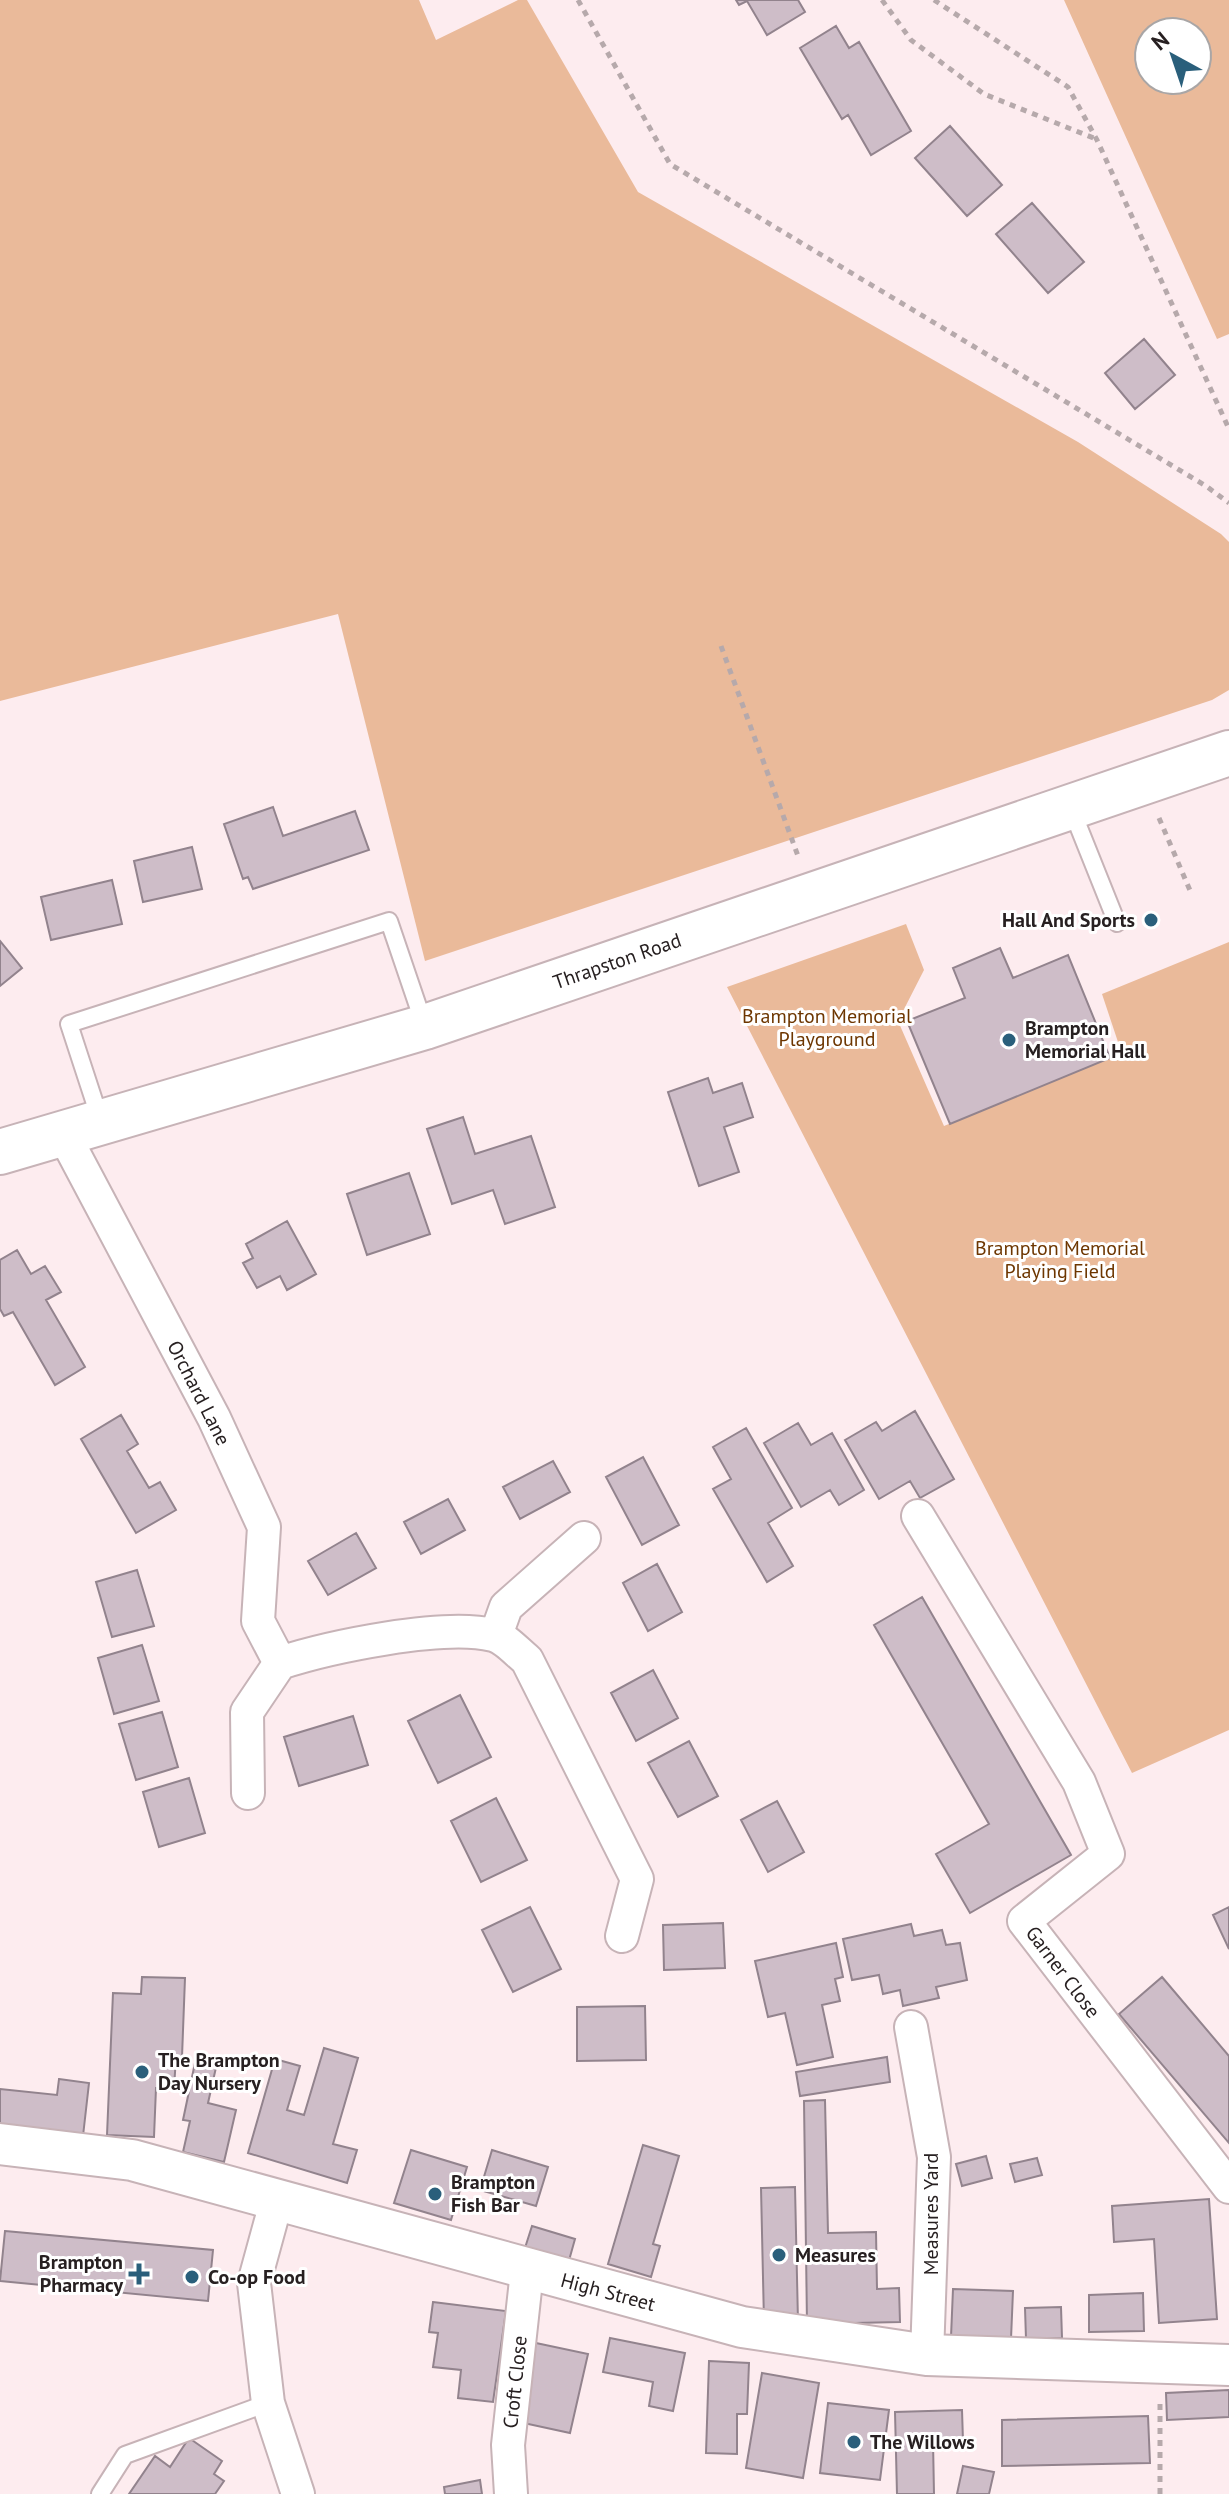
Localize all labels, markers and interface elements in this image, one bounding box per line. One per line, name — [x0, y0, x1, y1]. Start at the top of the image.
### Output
north arrow — [1133, 16, 1213, 96]
text: N — [1146, 25, 1175, 56]
place label: Hall And Sports — [1002, 907, 1135, 933]
marker: Hall And Sports — [1142, 911, 1160, 929]
street label: Thrapston Road — [549, 927, 685, 995]
park label: Brampton Memorial Playground — [742, 1003, 912, 1052]
place label: Brampton Memorial Hall — [1025, 1015, 1146, 1064]
marker: Brampton Memorial Hall — [1000, 1031, 1018, 1049]
park label: Brampton Memorial Playing Field — [975, 1235, 1145, 1284]
street label: Orchard Lane — [161, 1336, 237, 1450]
street label: Garner Close — [1020, 1921, 1106, 2023]
place label: The Brampton Day Nursery — [158, 2047, 280, 2096]
marker: The Brampton Day Nursery — [133, 2063, 151, 2081]
street label: Measures Yard — [918, 2153, 944, 2275]
place label: Brampton Fish Bar — [451, 2169, 535, 2218]
marker: Brampton Fish Bar — [426, 2185, 444, 2203]
place label: Measures — [795, 2242, 876, 2268]
marker: Measures — [770, 2246, 788, 2264]
place label: Brampton Pharmacy — [39, 2249, 123, 2298]
place label: Co-op Food — [208, 2264, 305, 2290]
marker: Brampton Pharmacy — [130, 2265, 148, 2283]
street label: High Street — [558, 2267, 658, 2317]
marker: Co-op Food — [183, 2268, 201, 2286]
street label: Croft Close — [497, 2334, 533, 2430]
place label: The Willows — [870, 2429, 975, 2455]
marker: The Willows — [845, 2433, 863, 2451]

